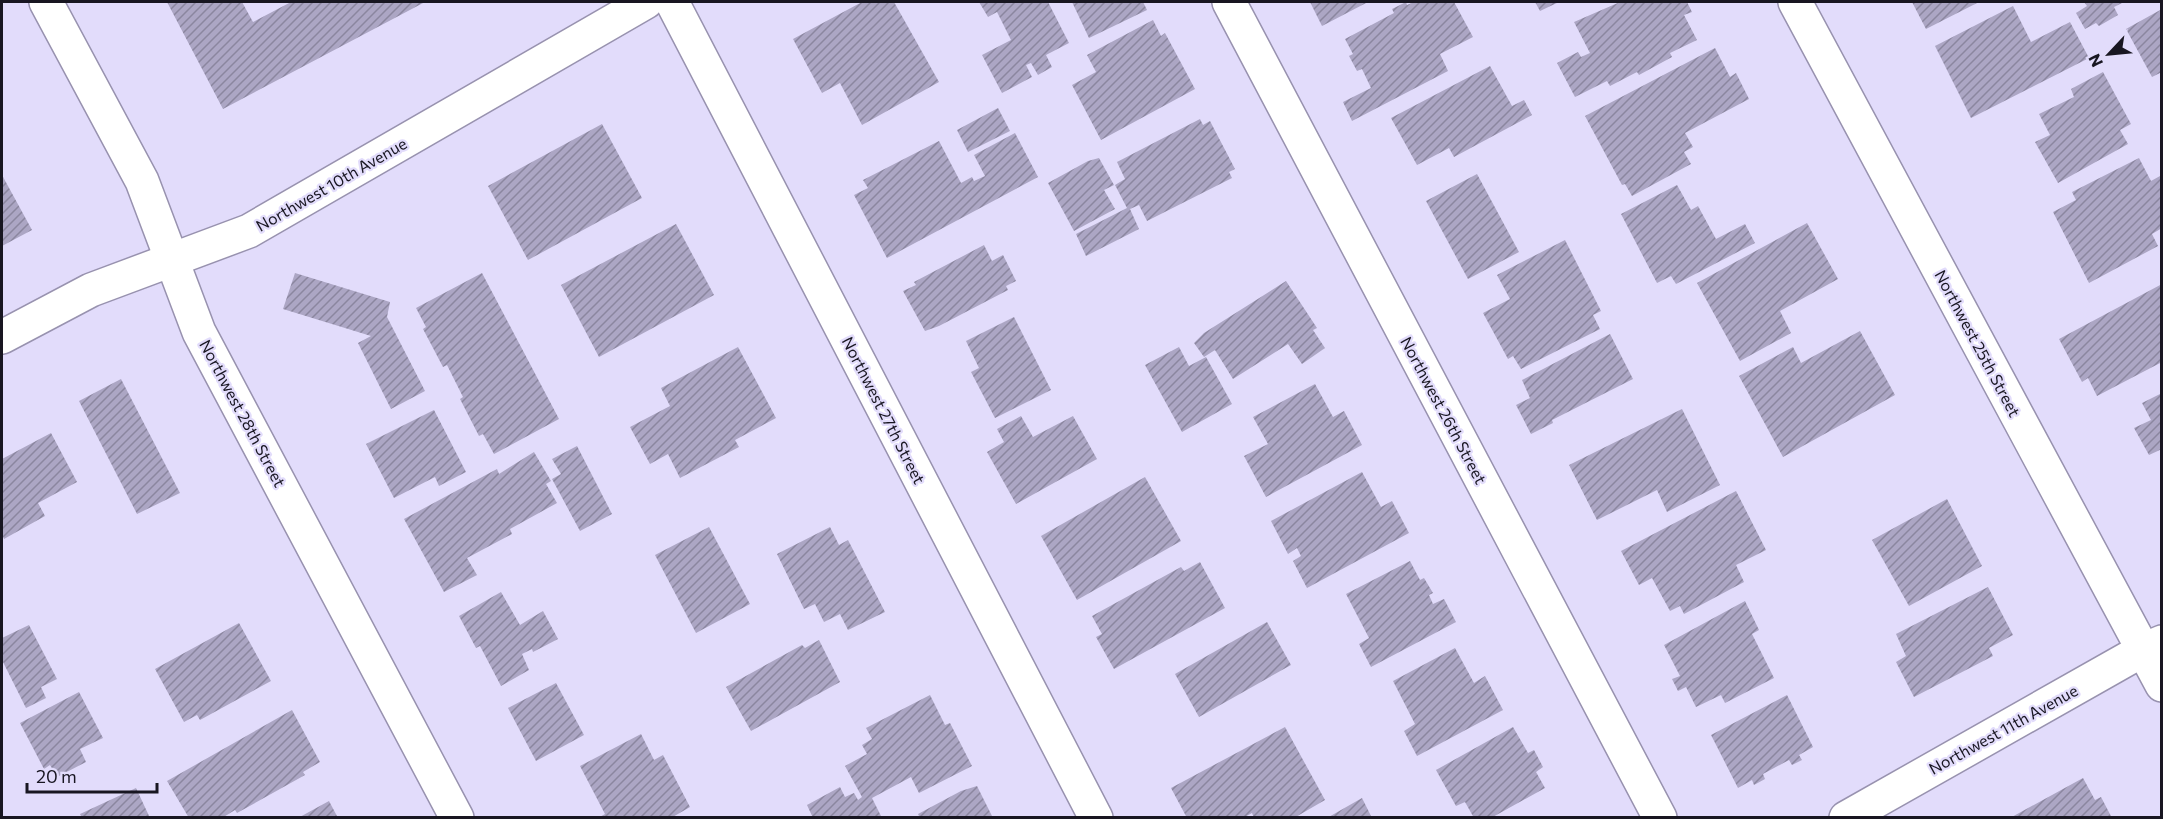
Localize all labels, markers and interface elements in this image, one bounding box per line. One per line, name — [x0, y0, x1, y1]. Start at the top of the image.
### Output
north arrow — [2079, 24, 2139, 84]
text: N — [2084, 51, 2106, 70]
street label: Northwest 10th Avenue — [252, 133, 410, 235]
street label: Northwest 25th Street — [1931, 266, 2025, 420]
street label: Northwest 27th Street — [839, 333, 930, 487]
street label: Northwest 26th Street — [1397, 333, 1491, 487]
street label: Northwest 28th Street — [196, 336, 290, 490]
street label: Northwest 11th Avenue — [1925, 680, 2081, 778]
scale bar — [27, 756, 158, 794]
text: 20 m — [36, 765, 77, 787]

